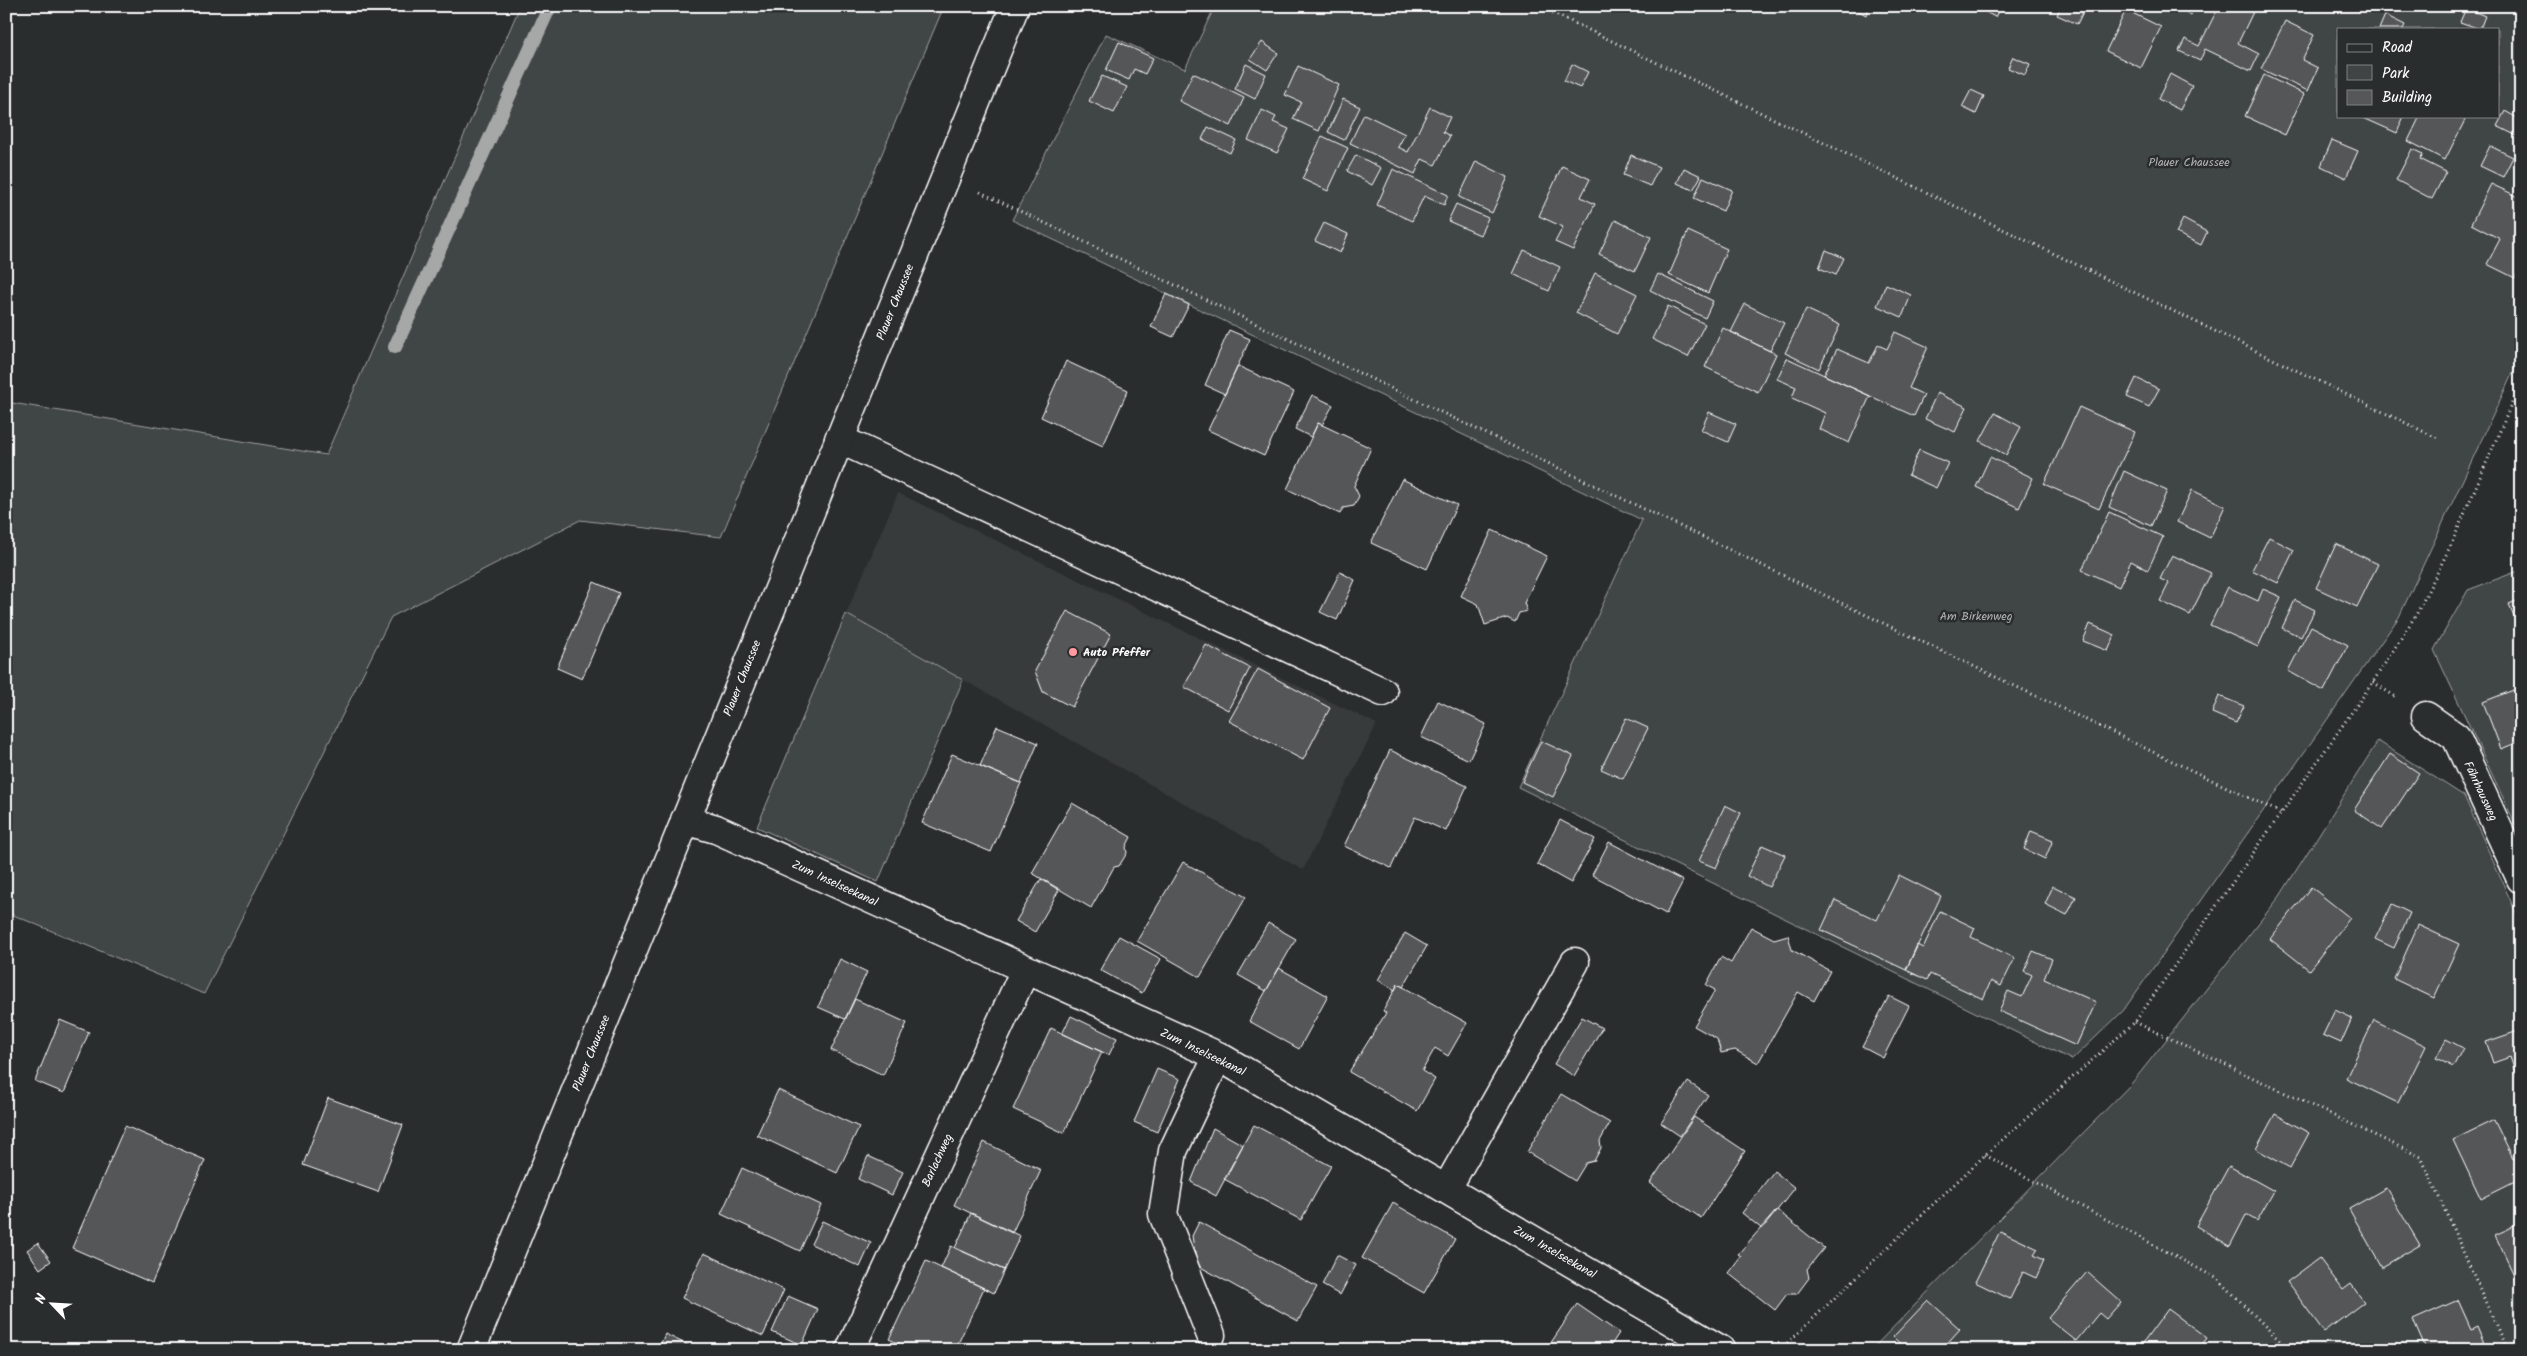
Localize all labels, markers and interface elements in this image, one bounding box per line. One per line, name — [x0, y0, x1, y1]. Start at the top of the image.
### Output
legend — [2337, 28, 2500, 118]
text: Road — [2382, 36, 2413, 60]
text: Park — [2382, 62, 2410, 86]
text: Building — [2382, 86, 2432, 110]
park label: Plauer Chaussee — [2148, 153, 2230, 172]
street label: Plauer Chaussee — [871, 260, 920, 343]
park label: Am Birkenweg — [1940, 607, 2013, 626]
street label: Plauer Chaussee — [718, 636, 767, 719]
place label: Auto Pfeffer — [1083, 643, 1151, 662]
marker: Auto Pfeffer — [1067, 646, 1079, 658]
street label: Fährhausweg — [2458, 758, 2503, 825]
street label: Zum Inselseekanal — [789, 855, 881, 912]
street label: Plauer Chaussee — [567, 1011, 616, 1094]
street label: Zum Inselseekanal — [1157, 1023, 1249, 1081]
street label: Barlachweg — [917, 1130, 958, 1190]
street label: Zum Inselseekanal — [1510, 1221, 1600, 1284]
north arrow — [28, 1278, 78, 1328]
text: N — [29, 1290, 53, 1308]

